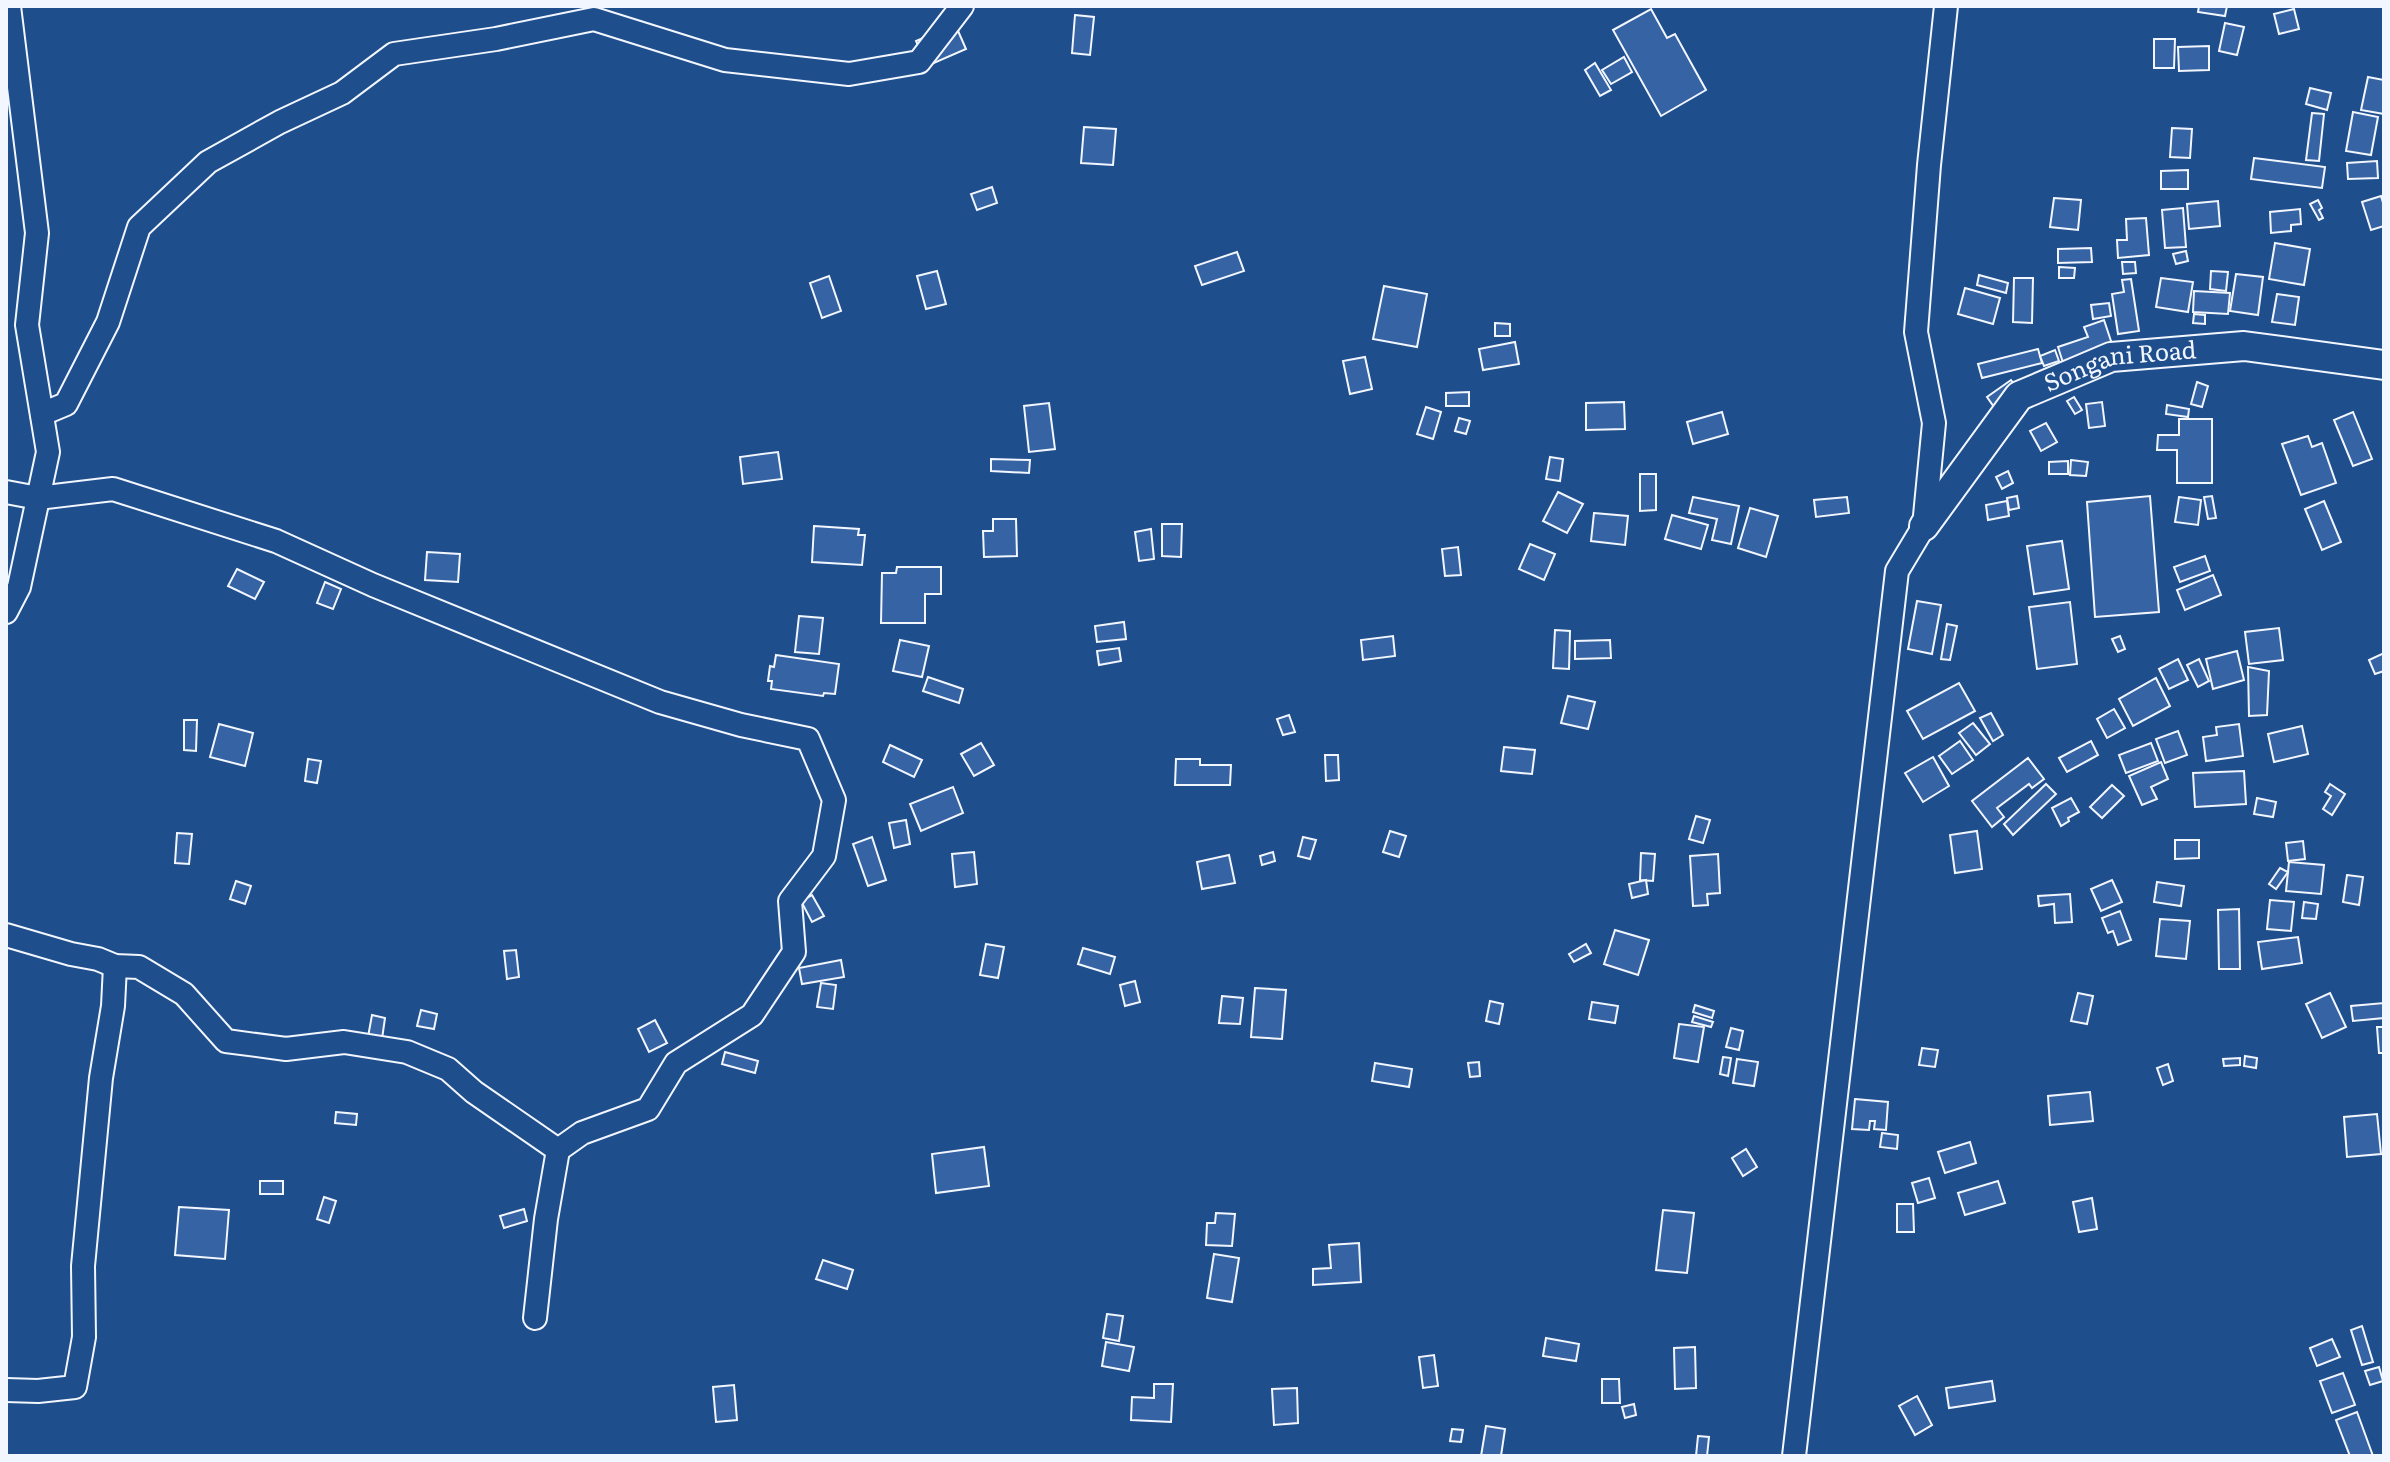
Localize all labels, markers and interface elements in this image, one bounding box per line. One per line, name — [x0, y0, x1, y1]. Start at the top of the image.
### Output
street label: Songani Road — [2037, 330, 2198, 399]

